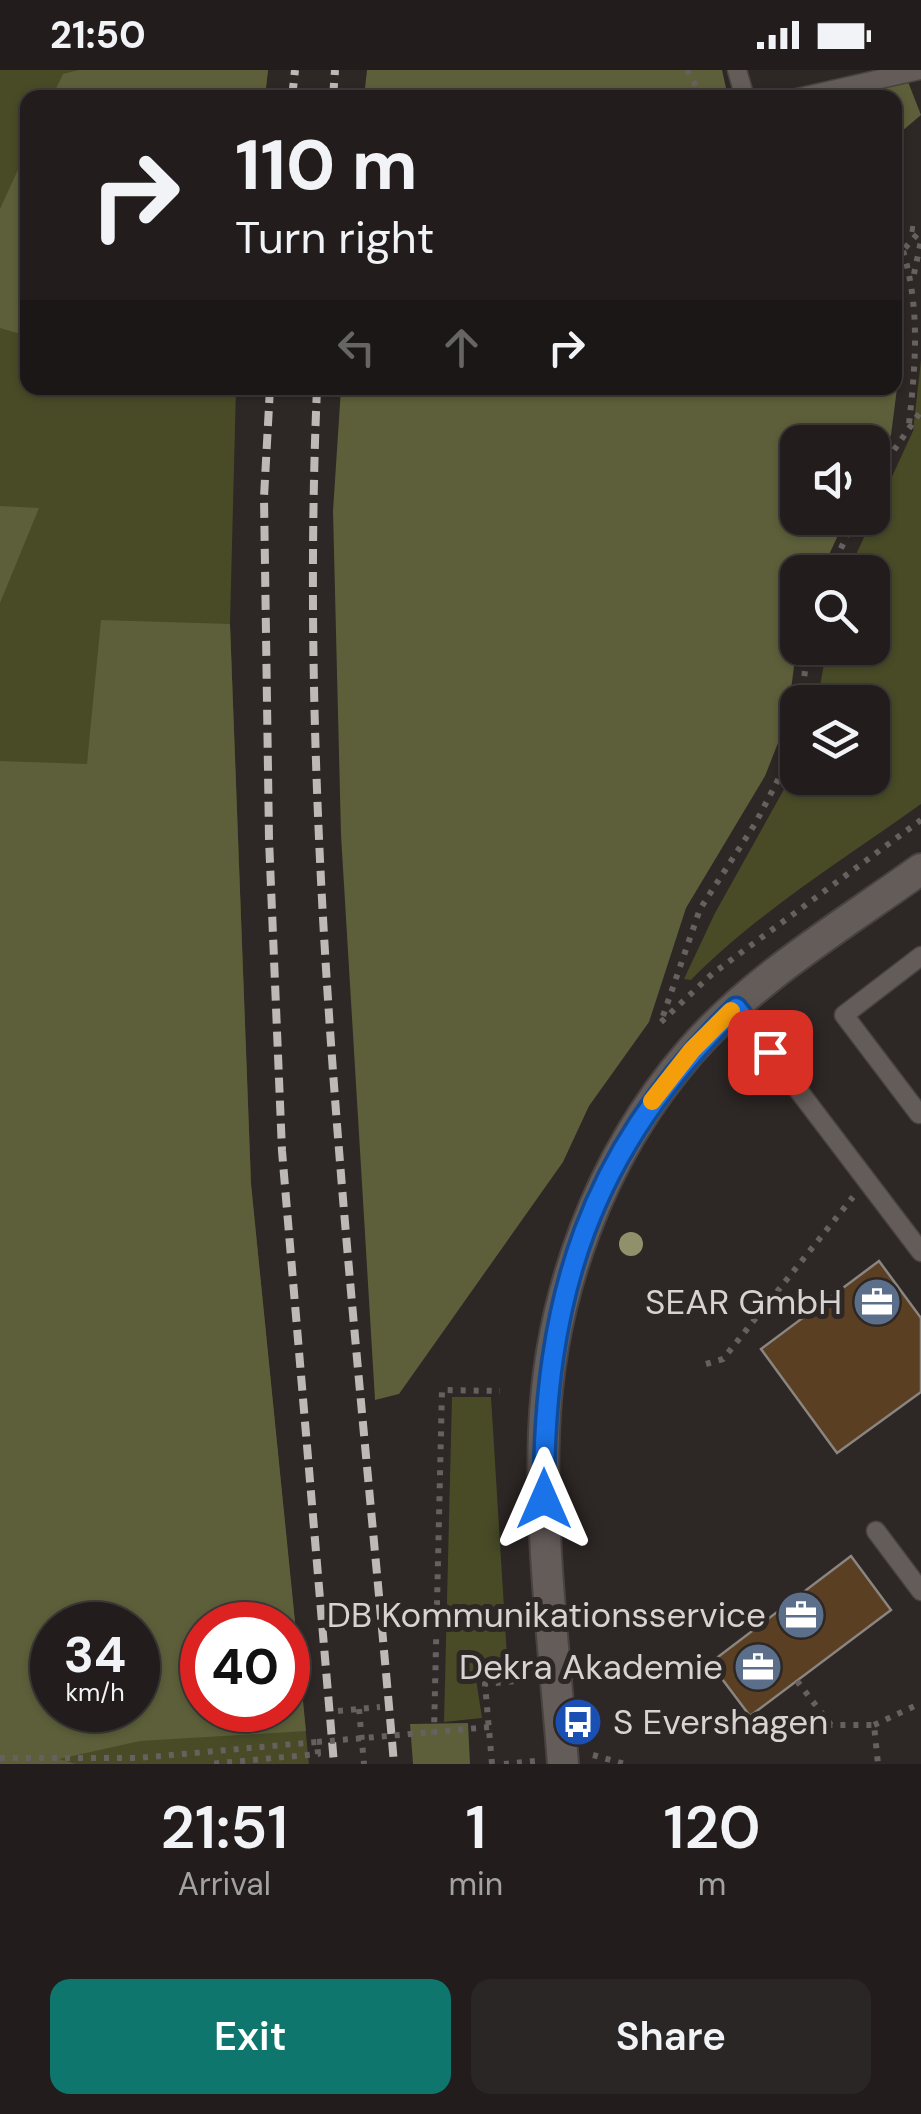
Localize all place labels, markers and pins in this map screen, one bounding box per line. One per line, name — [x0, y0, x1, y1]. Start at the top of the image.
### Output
pin — [728, 1010, 813, 1095]
office icon: SEAR GmbH — [851, 1276, 903, 1328]
place label: SEAR GmbH — [645, 1279, 842, 1325]
office icon: DB Kommunikationsservice — [775, 1589, 827, 1641]
place label: DB Kommunikationsservice — [327, 1592, 766, 1638]
office icon: Dekra Akademie — [732, 1641, 784, 1693]
place label: Dekra Akademie — [459, 1644, 723, 1690]
bus stop icon: S Evershagen — [552, 1696, 604, 1748]
place label: S Evershagen — [613, 1699, 828, 1745]

